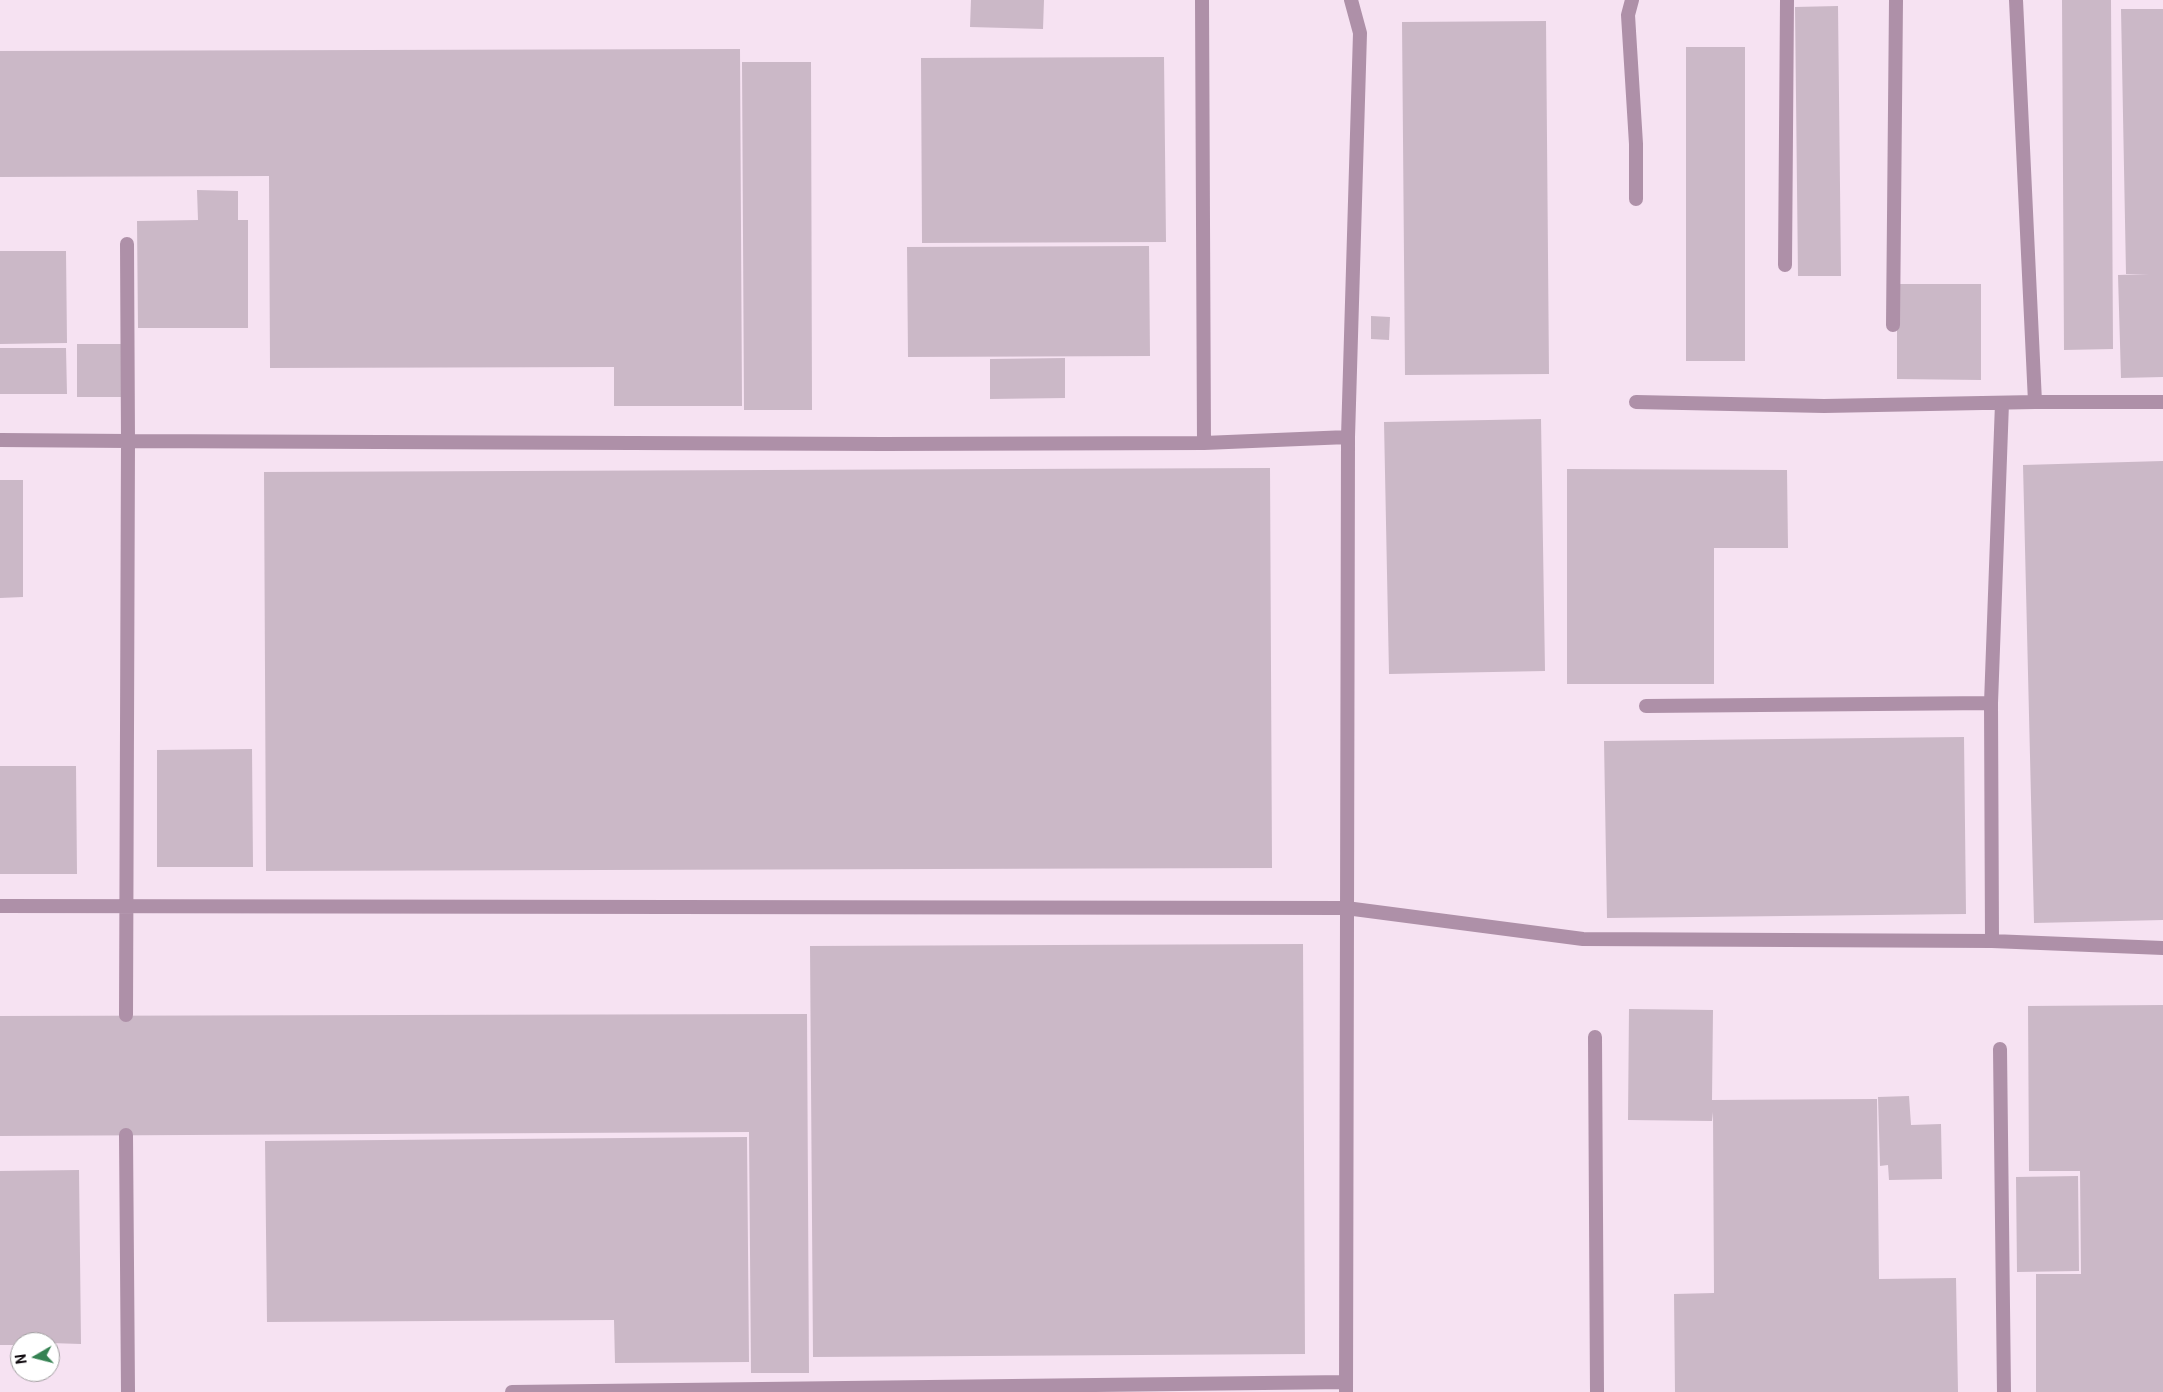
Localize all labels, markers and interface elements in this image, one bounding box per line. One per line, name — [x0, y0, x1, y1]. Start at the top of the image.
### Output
north arrow — [10, 1332, 60, 1382]
text: N — [13, 1353, 30, 1365]

